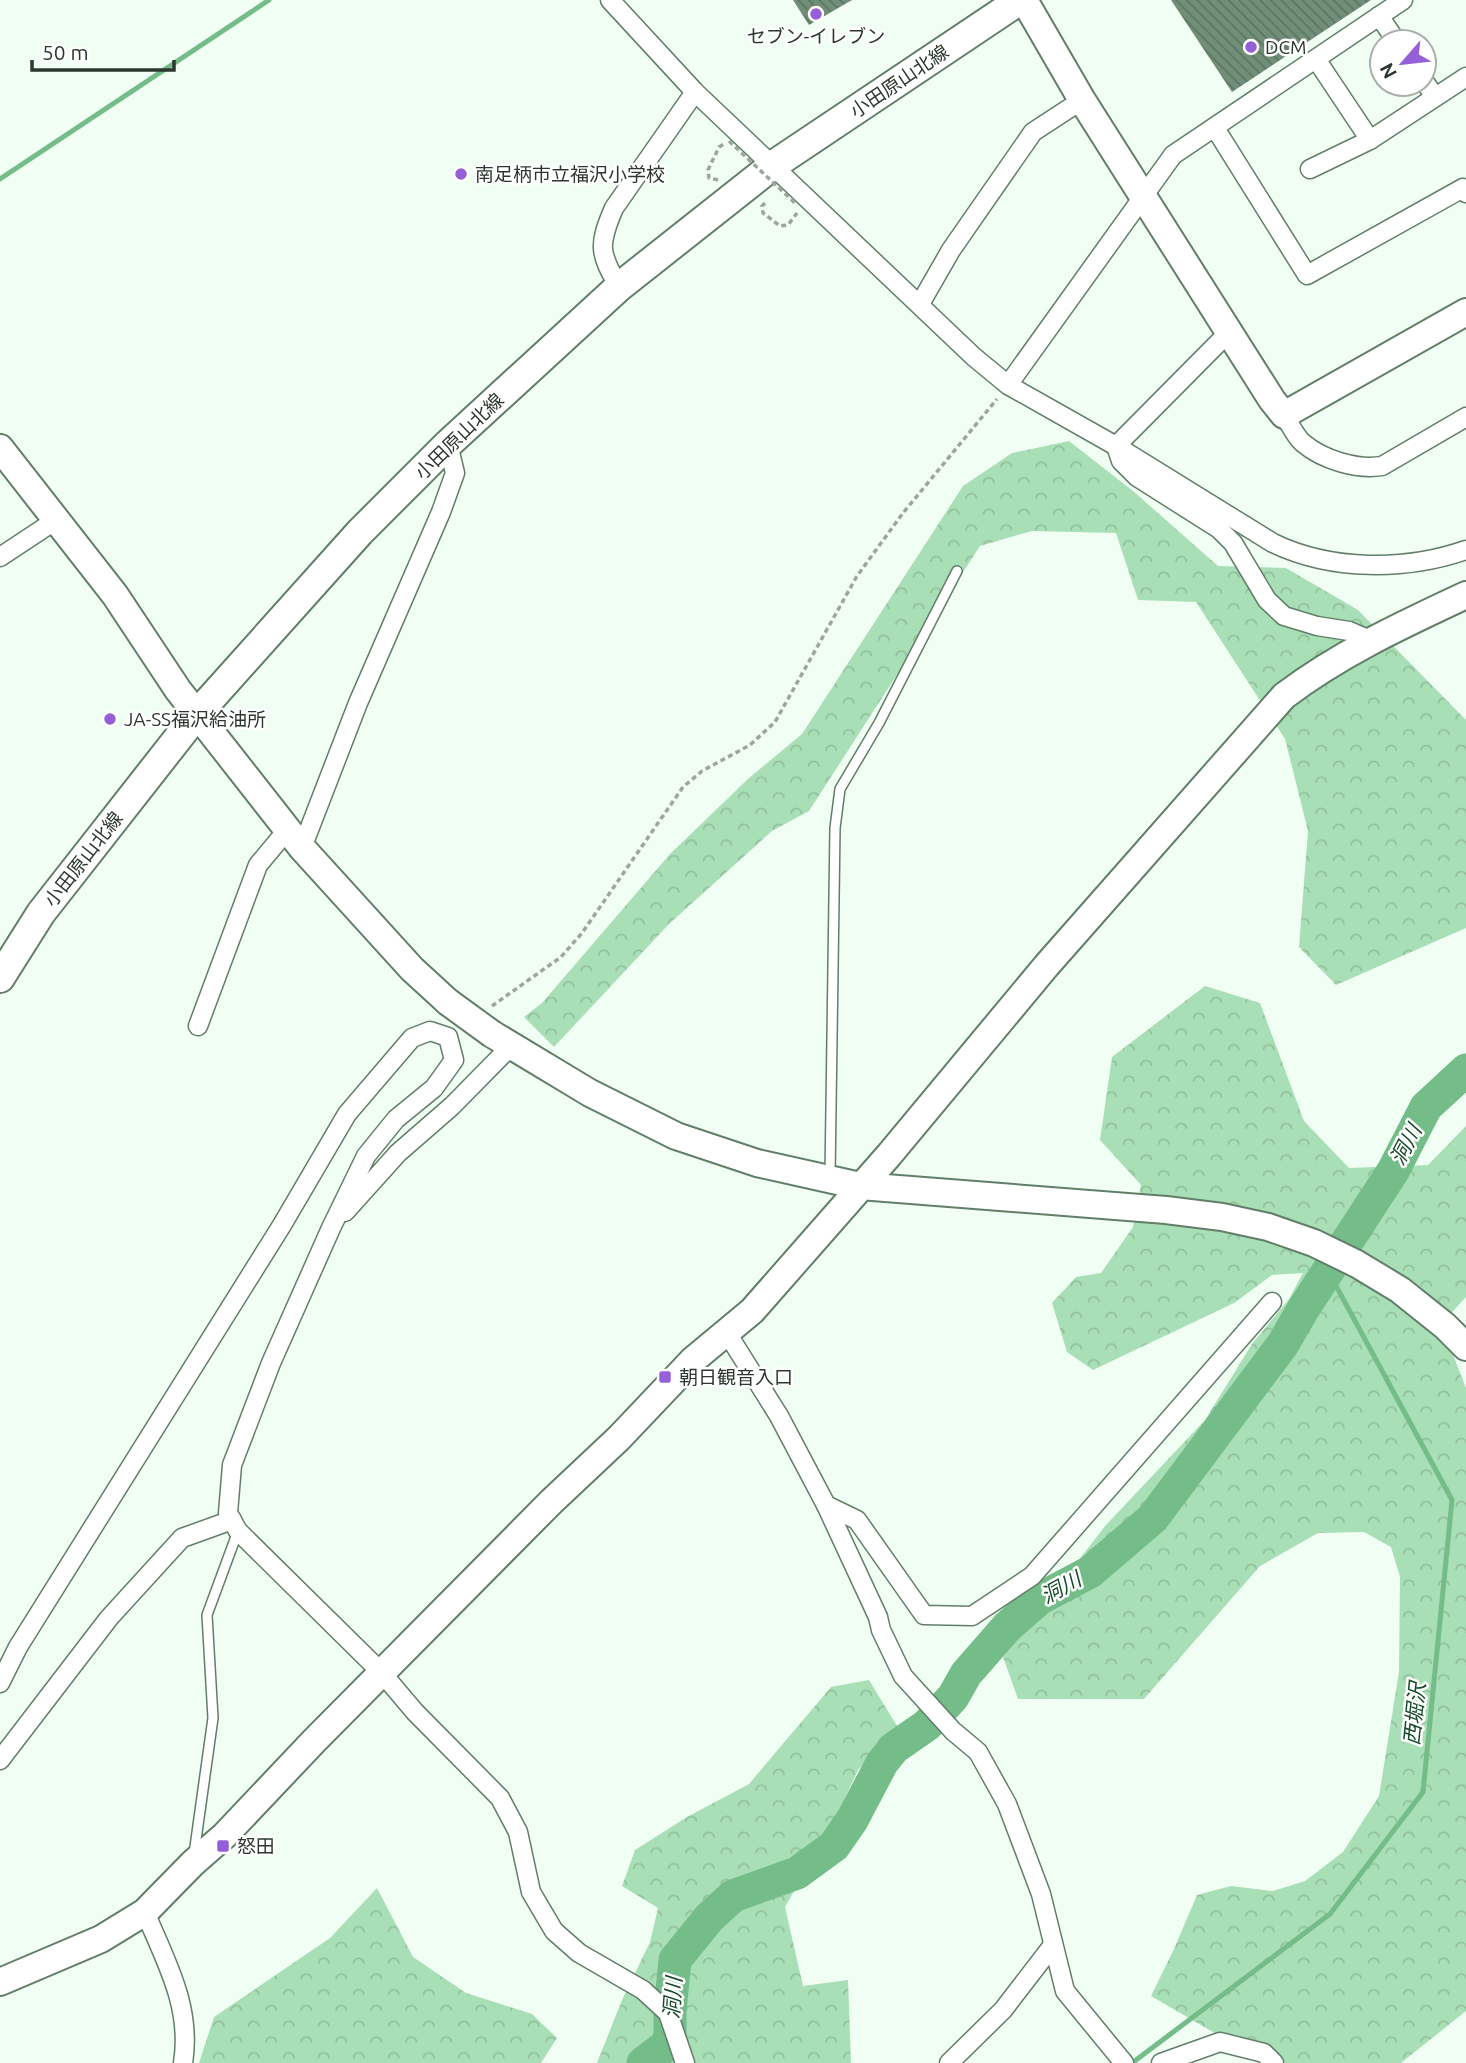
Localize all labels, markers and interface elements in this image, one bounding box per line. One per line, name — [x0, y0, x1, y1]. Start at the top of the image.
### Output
marker: セブン-イレブン — [808, 6, 824, 22]
place label: セブン-イレブン — [747, 25, 885, 47]
scale bar — [32, 28, 173, 72]
north arrow — [1368, 28, 1438, 98]
place label: DCM — [1265, 36, 1307, 58]
marker: DCM — [1243, 39, 1259, 55]
text: 50 m — [42, 40, 89, 64]
street label: 小田原山北線 — [846, 40, 952, 122]
text: N — [1375, 60, 1401, 82]
place label: 南足柄市立福沢小学校 — [475, 163, 665, 185]
marker: 南足柄市立福沢小学校 — [453, 166, 469, 182]
street label: 小田原山北線 — [410, 388, 508, 484]
place label: JA-SS福沢給油所 — [124, 708, 266, 730]
marker: JA-SS福沢給油所 — [102, 711, 118, 727]
street label: 小田原山北線 — [39, 807, 127, 911]
water label: 洞川 — [1385, 1119, 1427, 1169]
place label: 朝日観音入口 — [679, 1366, 793, 1388]
marker: 朝日観音入口 — [657, 1369, 673, 1385]
water label: 洞川 — [1036, 1565, 1086, 1608]
water label: 西堀沢 — [1399, 1678, 1430, 1746]
place label: 怒田 — [237, 1835, 275, 1857]
marker: 怒田 — [215, 1838, 231, 1854]
water label: 洞川 — [659, 1974, 686, 2020]

